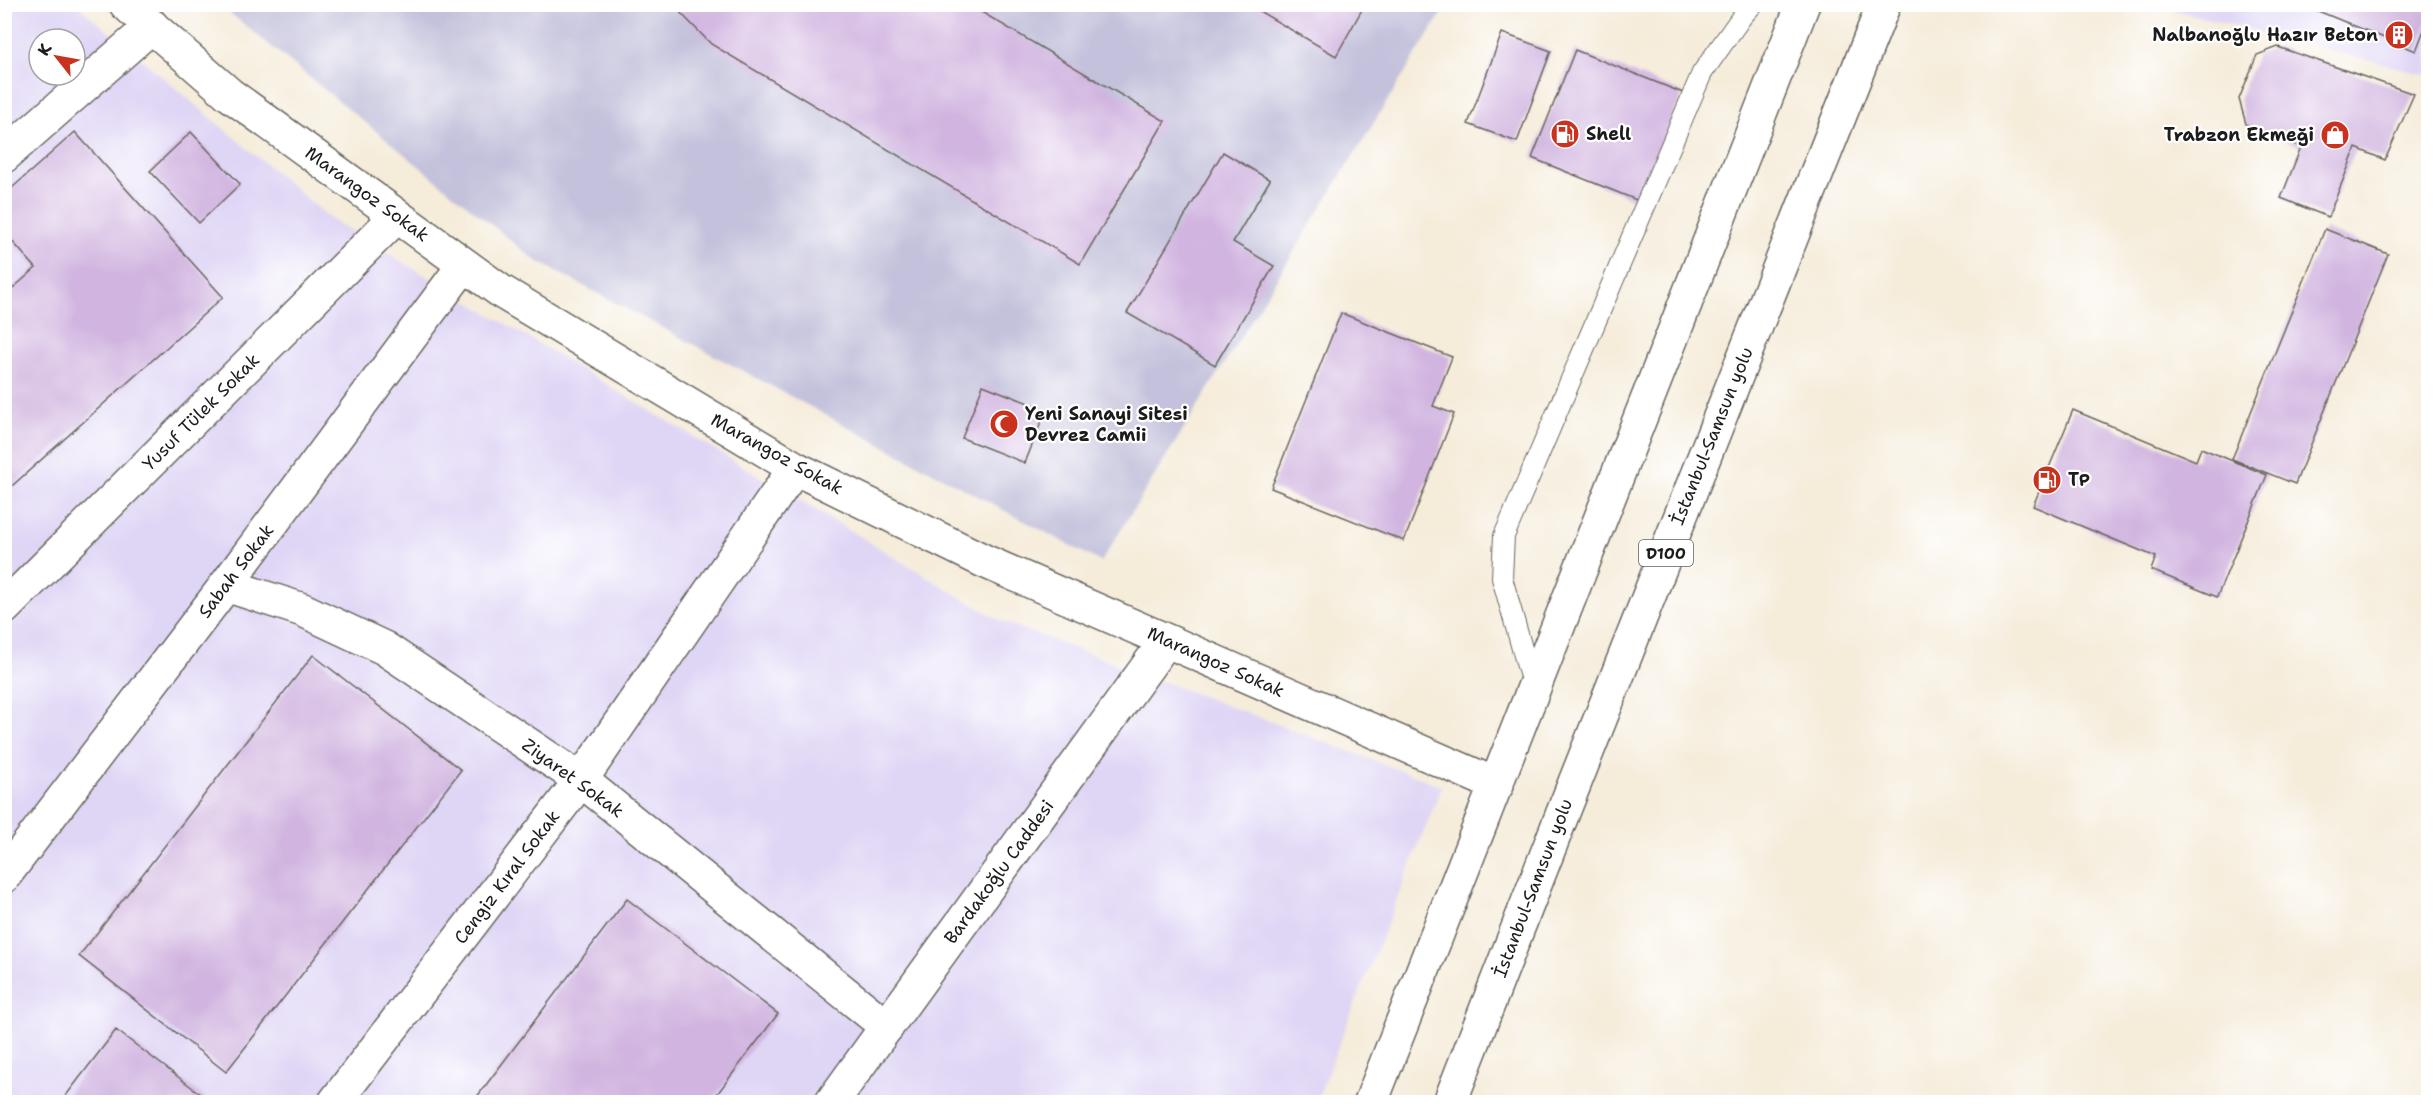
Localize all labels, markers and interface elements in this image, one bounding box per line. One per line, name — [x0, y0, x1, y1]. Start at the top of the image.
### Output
building icon: Nalbanoğlu Hazır Beton — [2383, 19, 2415, 51]
place label: Nalbanoğlu Hazır Beton — [2152, 23, 2378, 47]
north arrow — [27, 27, 87, 87]
text: K — [33, 39, 56, 60]
fuel station icon: Shell — [1549, 118, 1581, 150]
shop icon: Trabzon Ekmeği — [2319, 119, 2351, 151]
place label: Shell — [1586, 122, 1631, 146]
place label: Trabzon Ekmeği — [2164, 123, 2314, 147]
street label: Marangoz Sokak — [300, 141, 434, 247]
street label: İstanbul-Samsun yolu — [1665, 344, 1759, 528]
street label: Yusuf Tülek Sokak — [137, 348, 265, 476]
place label: Yeni Sanayi Sitesi Devrez Camii — [1025, 402, 1188, 447]
street label: Marangoz Sokak — [707, 408, 847, 500]
mosque icon: Yeni Sanayi Sitesi Devrez Camii — [988, 408, 1020, 440]
fuel station icon: TP — [2031, 464, 2063, 496]
place label: TP — [2068, 468, 2090, 492]
street label: Sabah Sokak — [193, 519, 279, 623]
road number: D100 — [1639, 540, 1693, 566]
street label: Marangoz Sokak — [1144, 621, 1288, 703]
street label: Ziyaret Sokak — [517, 733, 629, 823]
street label: Bardakoğlu Caddesi — [939, 795, 1059, 949]
street label: İstanbul-Samsun yolu — [1488, 795, 1578, 981]
street label: Cengiz Kıral Sokak — [449, 805, 565, 949]

